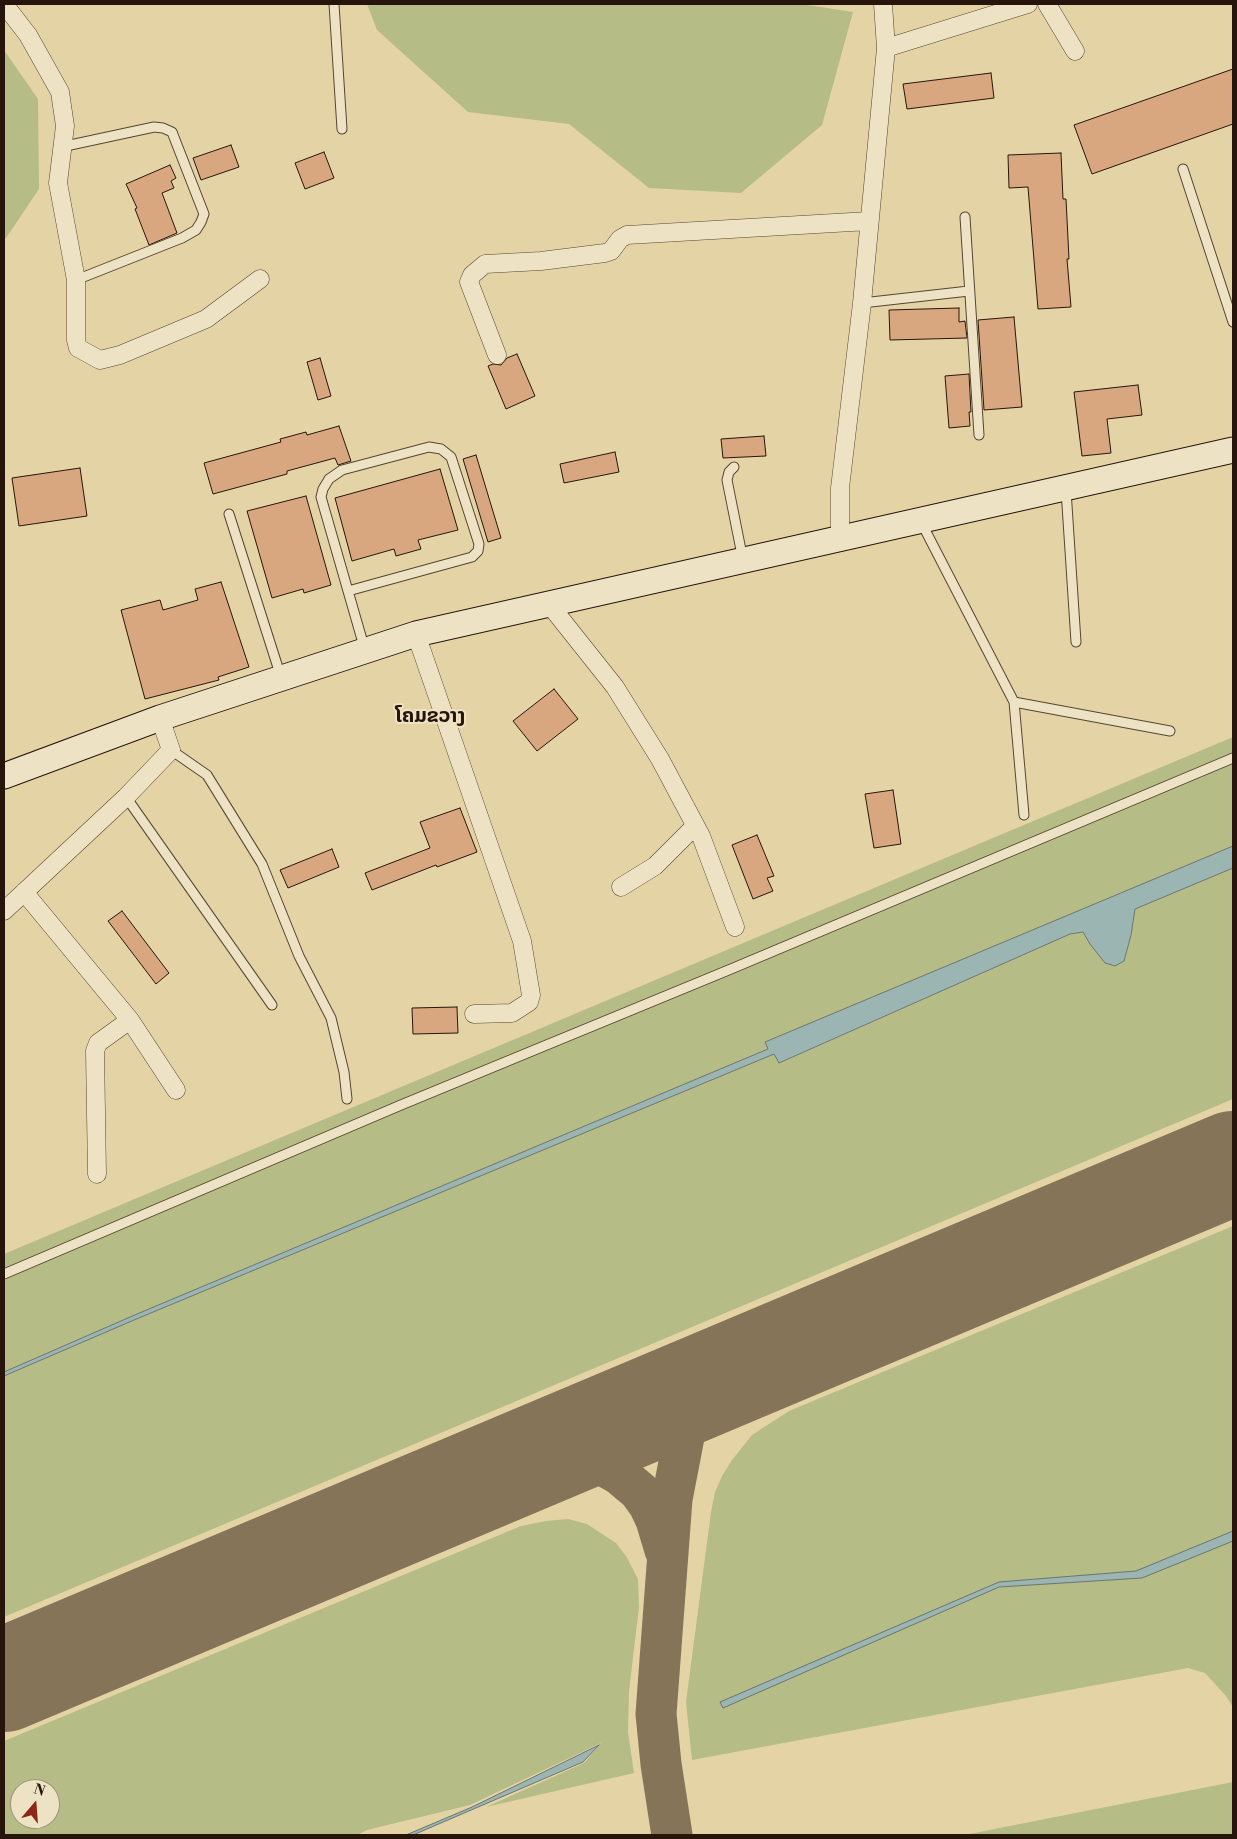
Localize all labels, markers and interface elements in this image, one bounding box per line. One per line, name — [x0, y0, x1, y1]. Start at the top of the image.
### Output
district label: ໂຄມຂວາງ — [395, 705, 465, 729]
north arrow — [10, 1779, 60, 1829]
text: N — [31, 1780, 47, 1801]

